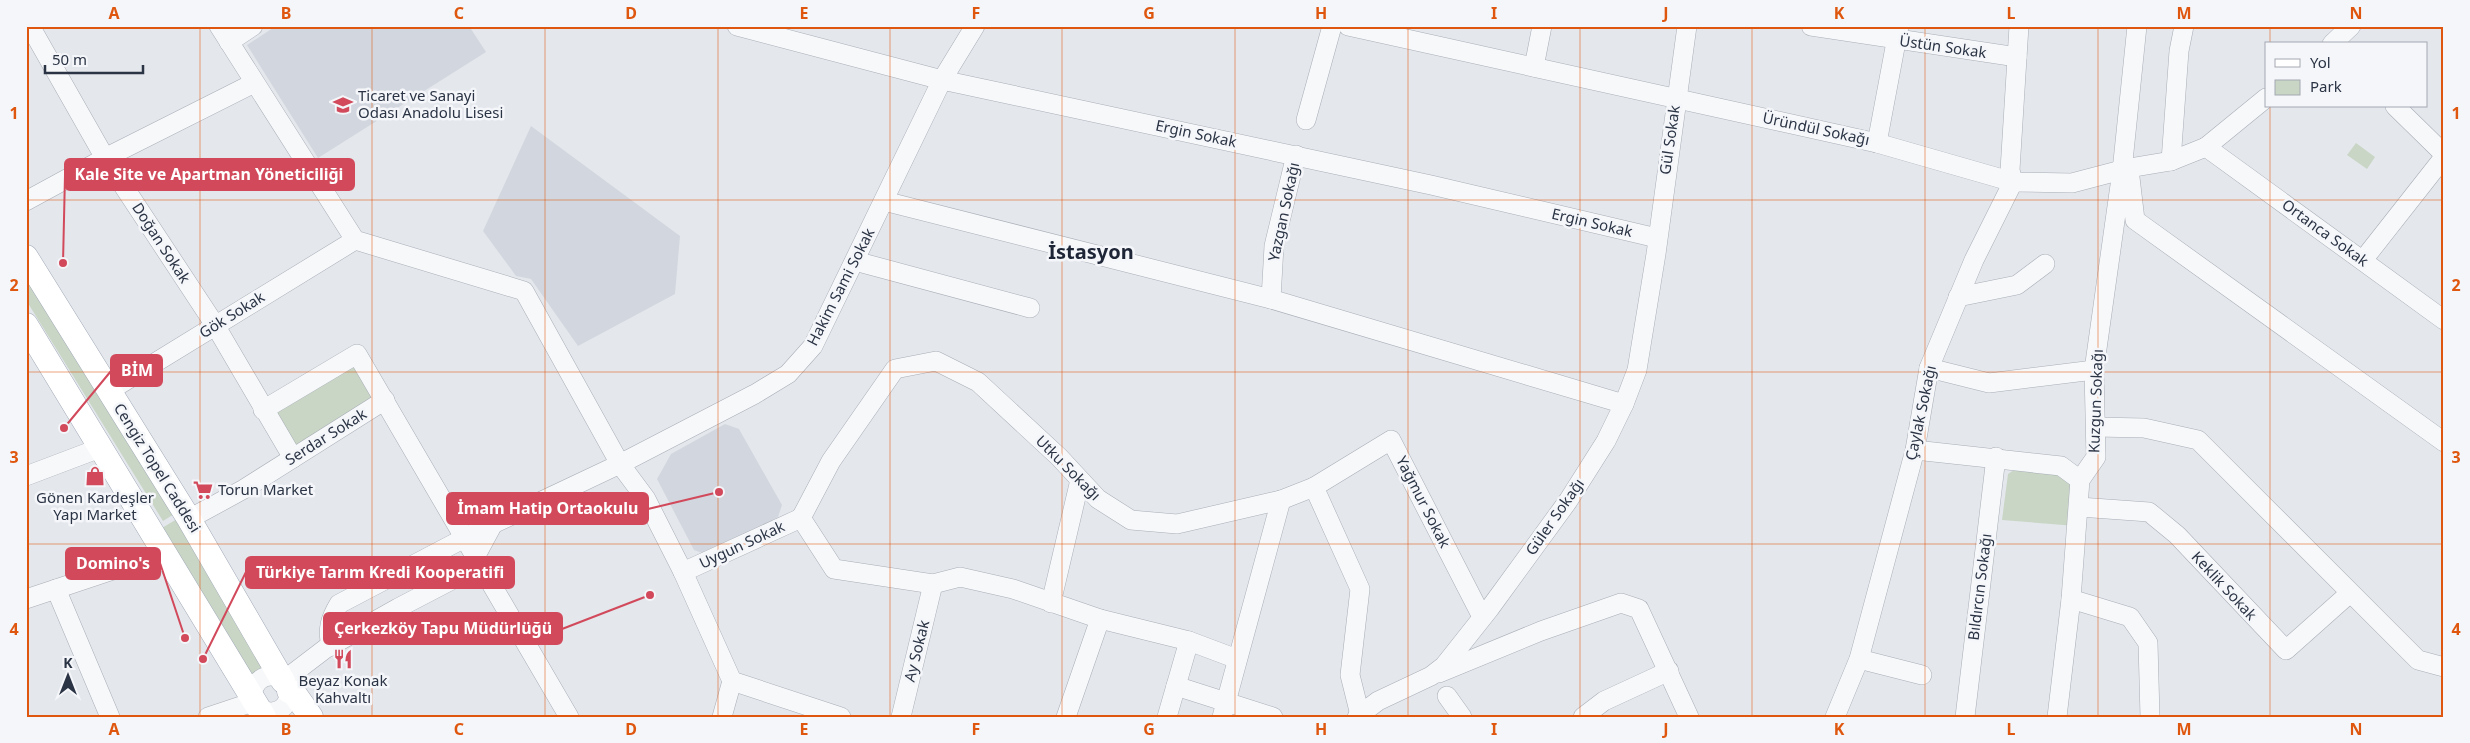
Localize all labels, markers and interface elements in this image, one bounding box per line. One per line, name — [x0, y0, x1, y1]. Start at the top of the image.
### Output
text: A — [108, 2, 120, 24]
text: B — [281, 2, 291, 24]
text: C — [454, 2, 464, 24]
text: D — [625, 2, 637, 24]
text: E — [800, 2, 809, 24]
text: F — [972, 2, 980, 24]
text: G — [1143, 2, 1155, 24]
text: H — [1315, 2, 1327, 24]
text: I — [1491, 2, 1497, 24]
text: J — [1661, 2, 1669, 24]
text: K — [1834, 2, 1845, 24]
text: L — [2007, 2, 2016, 24]
text: M — [2176, 2, 2192, 24]
text: N — [2349, 2, 2363, 24]
street label: Üstün Sokak — [1898, 30, 1988, 62]
scale bar — [45, 42, 142, 74]
legend — [2265, 42, 2428, 108]
text: 50 m — [52, 49, 87, 69]
text: Yol — [2310, 52, 2331, 72]
text: Park — [2310, 76, 2342, 96]
place label: Ticaret ve Sanayi Odası Anadolu Lisesi — [358, 85, 503, 122]
school or university icon: Ticaret ve Sanayi Odası Anadolu Lisesi — [332, 94, 354, 116]
text: 1 — [9, 102, 19, 124]
text: 1 — [2451, 102, 2461, 124]
street label: Gül Sokak — [1654, 104, 1684, 176]
street label: Üründül Sokağı — [1761, 107, 1871, 149]
street label: Ergin Sokak — [1154, 115, 1239, 151]
callout: Kale Site ve Apartman Yöneticiliği — [65, 159, 354, 190]
street label: Yazgan Sokağı — [1263, 160, 1303, 263]
text: Kale Site ve Apartman Yöneticiliği — [75, 163, 343, 185]
street label: Ortanca Sokak — [2278, 194, 2373, 270]
street label: Doğan Sokak — [128, 198, 195, 287]
street label: Ergin Sokak — [1550, 203, 1635, 241]
street label: Hakim Sami Sokak — [802, 224, 878, 349]
district label: İstasyon — [1048, 238, 1134, 265]
text: 2 — [9, 274, 19, 296]
text: 2 — [2451, 274, 2461, 296]
street label: Gök Sokak — [195, 286, 268, 342]
street label: Kuzgun Sokağı — [2083, 349, 2107, 453]
callout: BİM — [111, 355, 162, 386]
text: BİM — [121, 359, 153, 381]
street label: Çaylak Sokağı — [1900, 363, 1940, 462]
street label: Cengiz Topel Caddesi — [110, 399, 206, 536]
street label: Serdar Sokak — [281, 403, 370, 469]
street label: Utku Sokağı — [1032, 430, 1106, 504]
text: 3 — [9, 446, 19, 468]
text: 3 — [2451, 446, 2461, 468]
street label: Yağmur Sokak — [1392, 452, 1456, 551]
shop icon: Gönen Kardeşler Yapı Market — [84, 465, 106, 487]
street label: Güler Sokağı — [1520, 474, 1588, 559]
supermarket icon: Torun Market — [192, 479, 214, 501]
place label: Torun Market — [218, 479, 314, 499]
place label: Gönen Kardeşler Yapı Market — [36, 487, 154, 524]
callout: İmam Hatip Ortaokulu — [447, 493, 648, 524]
text: İmam Hatip Ortaokulu — [458, 497, 638, 519]
street label: Uygun Sokak — [696, 516, 788, 573]
street label: Bıldırcın Sokağı — [1963, 532, 1995, 641]
street label: Keklik Sokak — [2188, 547, 2262, 624]
callout: Domino's — [66, 548, 160, 579]
text: Domino's — [76, 552, 150, 574]
callout: Türkiye Tarım Kredi Kooperatifi — [246, 557, 514, 588]
text: Türkiye Tarım Kredi Kooperatifi — [256, 561, 504, 583]
callout: Çerkezköy Tapu Müdürlüğü — [324, 613, 562, 644]
text: Çerkezköy Tapu Müdürlüğü — [334, 617, 552, 639]
text: 4 — [9, 618, 19, 640]
street label: Ay Sokak — [899, 618, 933, 684]
text: 4 — [2451, 618, 2461, 640]
restaurant icon: Beyaz Konak Kahvaltı — [332, 648, 354, 670]
north arrow — [42, 650, 92, 700]
text: K — [63, 653, 73, 672]
place label: Beyaz Konak Kahvaltı — [299, 670, 387, 707]
text: A — [108, 718, 120, 740]
text: B — [281, 718, 291, 740]
text: C — [454, 718, 464, 740]
text: D — [625, 718, 637, 740]
text: E — [800, 718, 809, 740]
text: F — [972, 718, 980, 740]
text: G — [1143, 718, 1155, 740]
text: H — [1315, 718, 1327, 740]
text: I — [1491, 718, 1497, 740]
text: J — [1661, 718, 1669, 740]
text: K — [1834, 718, 1845, 740]
text: L — [2007, 718, 2016, 740]
text: M — [2176, 718, 2192, 740]
text: N — [2349, 718, 2363, 740]

